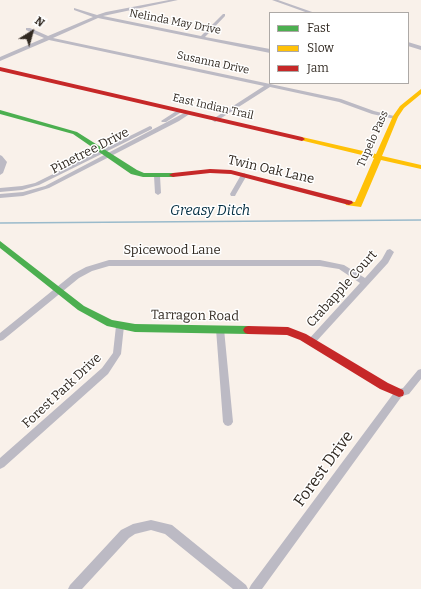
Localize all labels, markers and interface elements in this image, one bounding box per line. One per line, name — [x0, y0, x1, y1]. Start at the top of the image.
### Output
street label: Nelinda May Drive — [128, 7, 222, 37]
north arrow — [12, 12, 52, 52]
legend — [269, 12, 409, 84]
text: N — [32, 14, 47, 30]
text: Fast — [307, 21, 330, 35]
text: Slow — [307, 41, 334, 55]
street label: Susanna Drive — [176, 49, 250, 77]
text: Jam — [307, 61, 329, 75]
street label: East Indian Trail — [171, 91, 255, 123]
street label: Tupelo Pass — [355, 109, 391, 169]
street label: Pinetree Drive — [48, 125, 132, 177]
street label: Twin Oak Lane — [226, 152, 316, 188]
water label: Greasy Ditch — [170, 203, 250, 219]
street label: Spicewood Lane — [123, 242, 221, 258]
street label: Crabapple Court — [303, 247, 381, 331]
street label: Tarragon Road — [151, 307, 239, 325]
street label: Forest Park Drive — [19, 350, 105, 432]
street label: Forest Drive — [290, 427, 358, 511]

